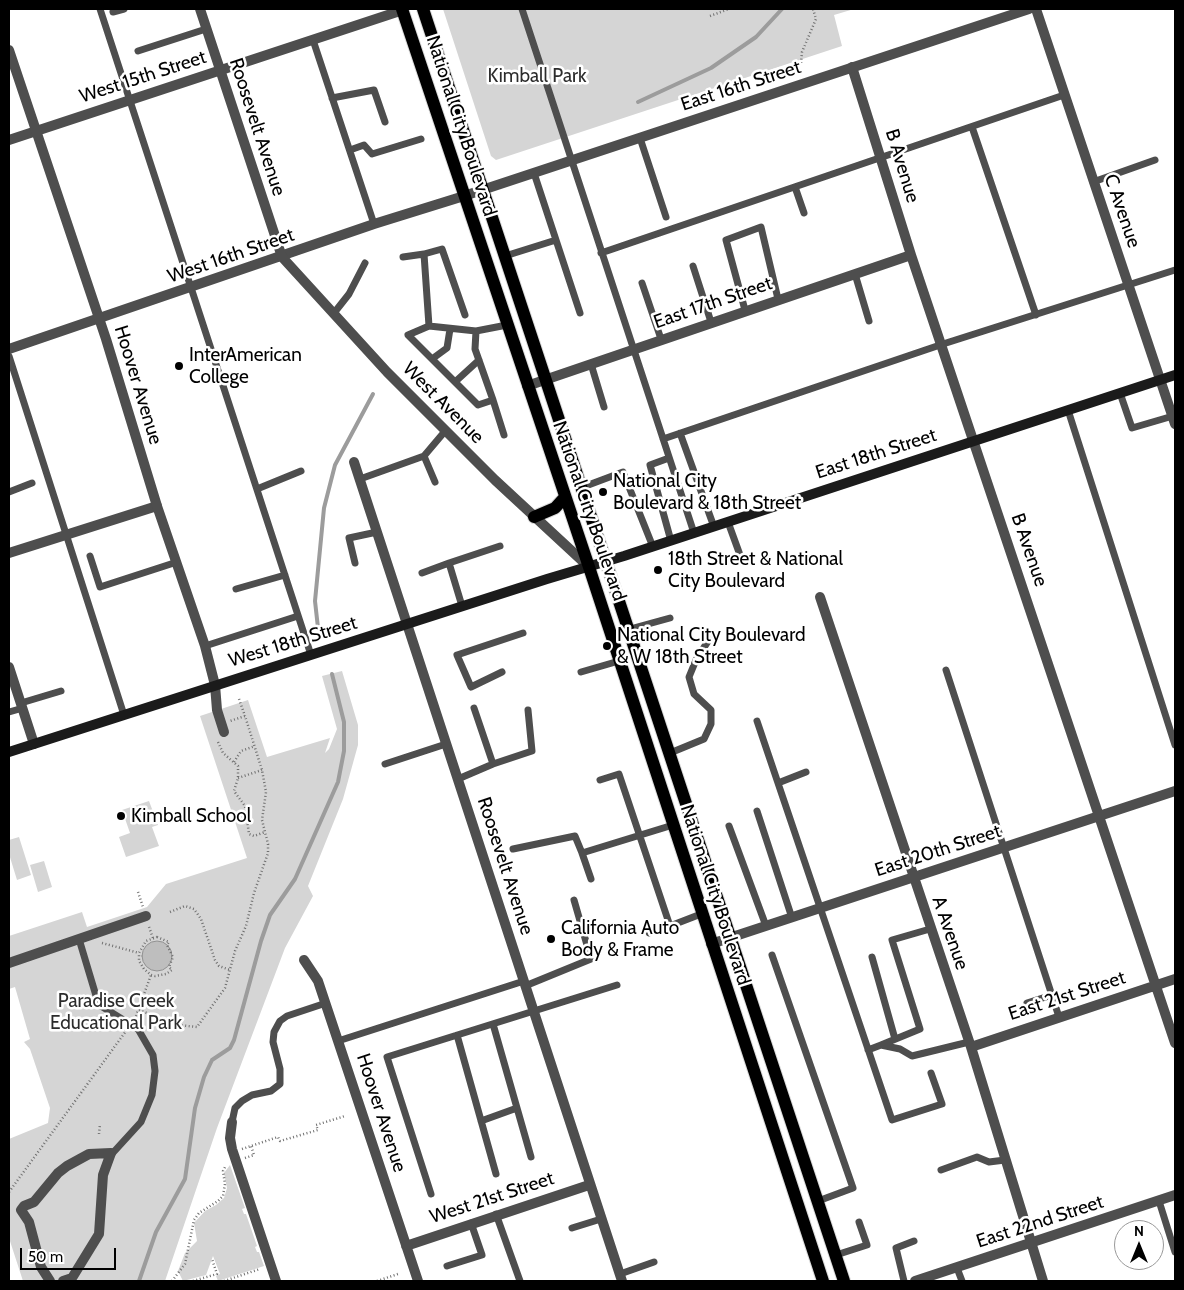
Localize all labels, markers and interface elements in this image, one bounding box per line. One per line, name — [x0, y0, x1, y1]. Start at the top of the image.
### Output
street label: National City Boulevard — [421, 33, 501, 219]
street label: West 15th Street — [77, 46, 209, 108]
street label: Roosevelt Avenue — [224, 55, 290, 199]
street label: East 16th Street — [678, 56, 804, 116]
park label: Kimball Park — [487, 65, 587, 87]
street label: B Avenue — [880, 126, 924, 206]
street label: C Avenue — [1099, 171, 1145, 251]
street label: West 16th Street — [165, 224, 297, 288]
street label: East 17th Street — [651, 272, 775, 334]
street label: Hoover Avenue — [109, 323, 167, 447]
place label: InterAmerican College — [189, 344, 302, 388]
street label: West Avenue — [398, 358, 488, 448]
marker: InterAmerican College — [173, 360, 185, 372]
street label: National City Boulevard — [548, 418, 630, 604]
street label: East 18th Street — [813, 424, 939, 484]
place label: National City Boulevard & 18th Street — [613, 470, 801, 514]
marker: National City Boulevard & 18th Street — [597, 486, 609, 498]
street label: B Avenue — [1006, 510, 1052, 590]
place label: 18th Street & National City Boulevard — [668, 548, 843, 592]
marker: 18th Street & National City Boulevard — [652, 564, 664, 576]
street label: West 18th Street — [226, 612, 360, 672]
place label: National City Boulevard & W 18th Street — [617, 624, 806, 668]
marker: National City Boulevard & W 18th Street — [601, 640, 613, 652]
street label: Roosevelt Avenue — [472, 794, 538, 938]
street label: National City Boulevard — [675, 802, 755, 988]
place label: Kimball School — [131, 805, 251, 827]
marker: Kimball School — [115, 810, 127, 822]
street label: East 20th Street — [872, 820, 1004, 882]
street label: A Avenue — [927, 893, 973, 973]
place label: California Auto Body & Frame — [561, 917, 679, 961]
marker: California Auto Body & Frame — [545, 933, 557, 945]
street label: East 21st Street — [1006, 966, 1128, 1026]
park label: Paradise Creek Educational Park — [50, 990, 182, 1034]
street label: Hoover Avenue — [351, 1051, 411, 1175]
street label: West 21st Street — [427, 1167, 557, 1229]
street label: East 22nd Street — [974, 1191, 1106, 1253]
north arrow — [1114, 1220, 1164, 1270]
text: N — [1134, 1222, 1144, 1240]
scale bar — [22, 1238, 119, 1270]
text: 50 m — [28, 1248, 63, 1266]

